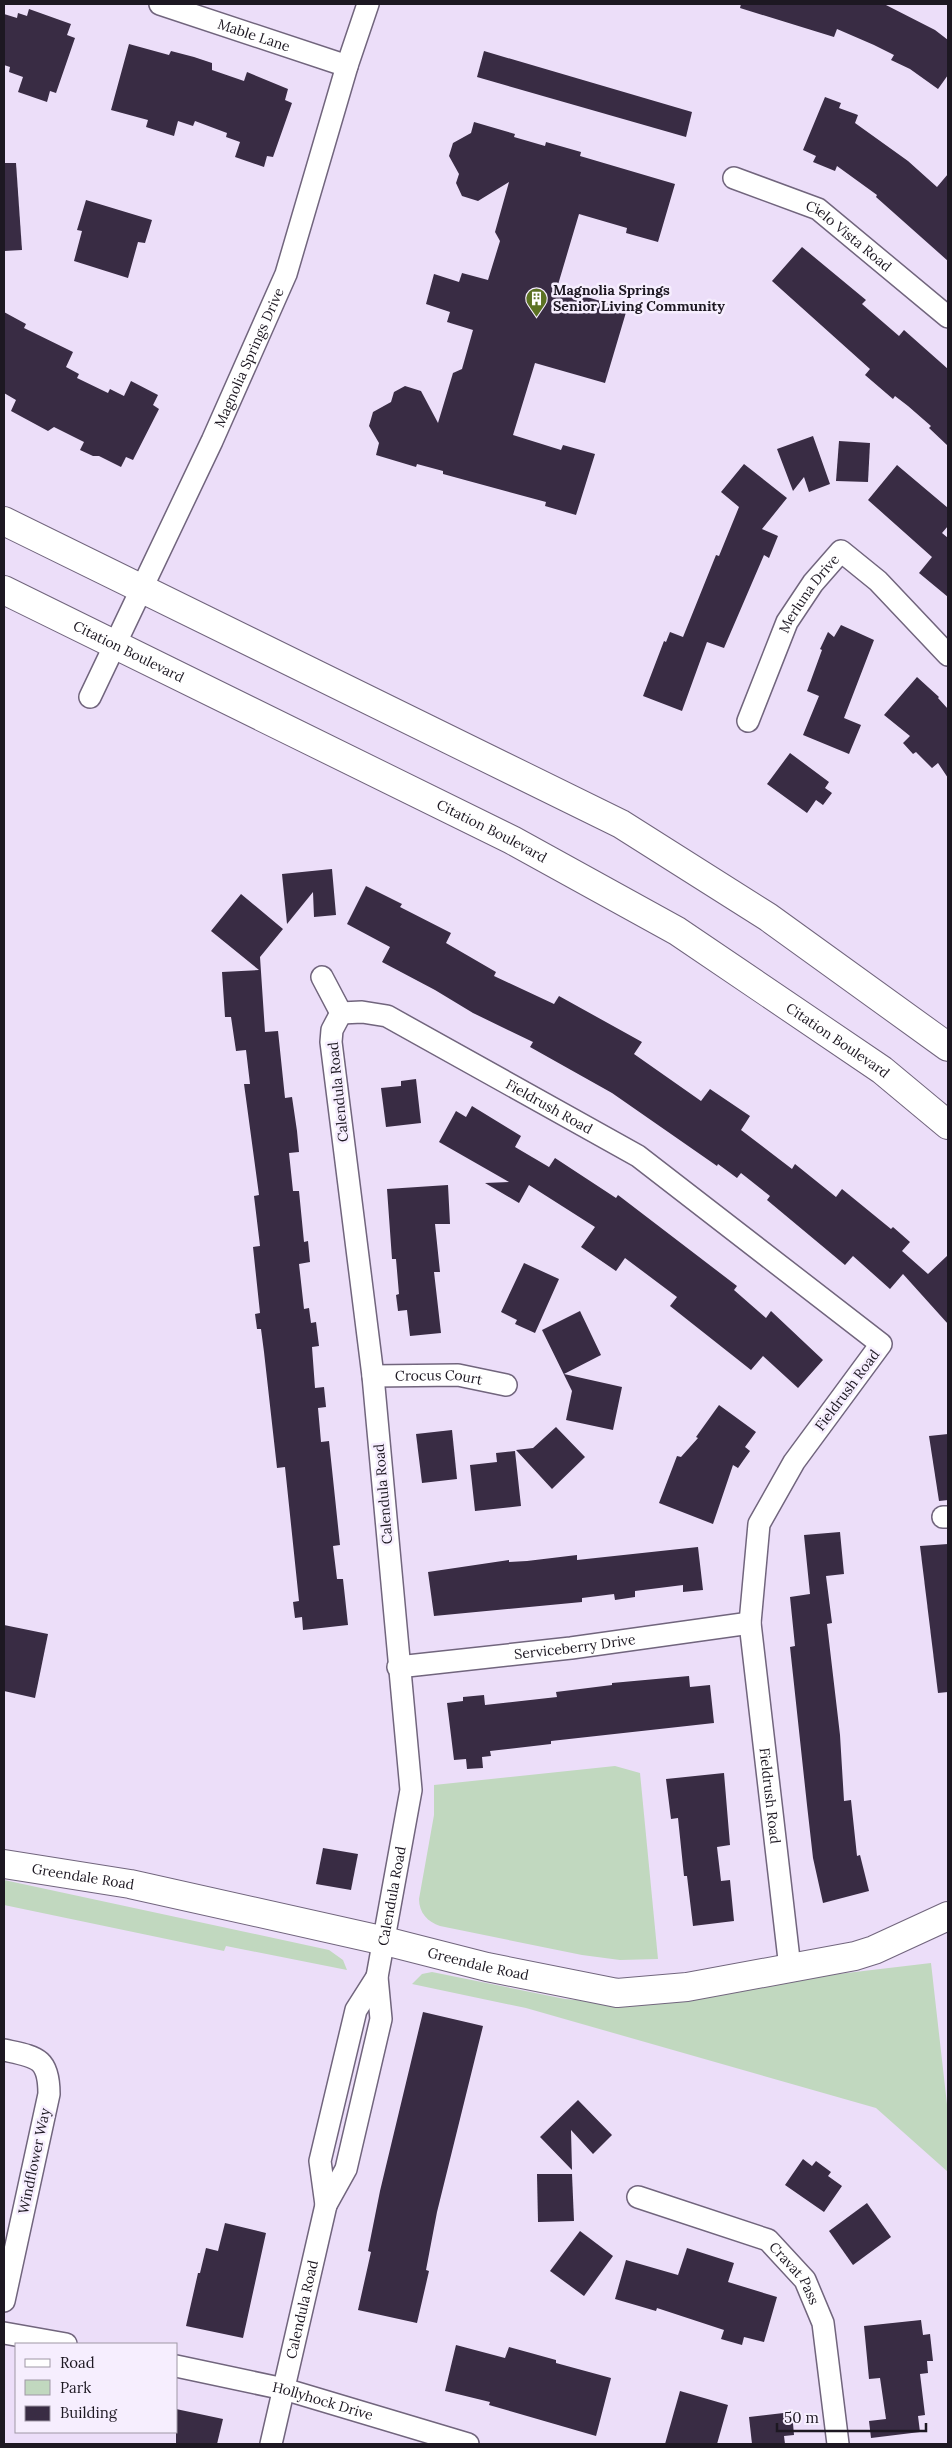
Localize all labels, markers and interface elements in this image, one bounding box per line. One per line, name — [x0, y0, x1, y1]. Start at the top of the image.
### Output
street label: Mable Lane — [216, 15, 293, 56]
street label: Cielo Vista Road — [803, 196, 895, 275]
place label: Magnolia Springs Senior Living Community — [553, 281, 725, 315]
street label: Magnolia Springs Drive — [210, 284, 288, 430]
building icon: Magnolia Springs Senior Living Community — [525, 286, 549, 317]
street label: Merluna Drive — [775, 550, 843, 635]
street label: Citation Boulevard — [70, 616, 187, 686]
street label: Citation Boulevard — [434, 795, 550, 866]
street label: Citation Boulevard — [783, 999, 893, 1082]
street label: Calendula Road — [324, 1041, 352, 1143]
street label: Fieldrush Road — [502, 1075, 596, 1138]
street label: Fieldrush Road — [811, 1346, 883, 1434]
street label: Crocus Court — [395, 1366, 485, 1389]
street label: Calendula Road — [370, 1443, 396, 1545]
street label: Serviceberry Drive — [513, 1630, 637, 1663]
street label: Fieldrush Road — [756, 1747, 785, 1845]
street label: Calendula Road — [374, 1845, 410, 1947]
street label: Greendale Road — [31, 1860, 136, 1894]
street label: Greendale Road — [426, 1943, 531, 1984]
street label: Windflower Way — [14, 2106, 54, 2216]
street label: Cravat Pass — [765, 2238, 823, 2307]
street label: Calendula Road — [282, 2258, 322, 2361]
legend — [15, 2343, 178, 2433]
text: Road — [60, 2353, 95, 2372]
text: Park — [60, 2378, 91, 2397]
street label: Hollyhock Drive — [271, 2378, 376, 2424]
scale bar — [777, 2400, 926, 2432]
text: Building — [60, 2403, 118, 2422]
text: 50 m — [784, 2408, 819, 2427]

